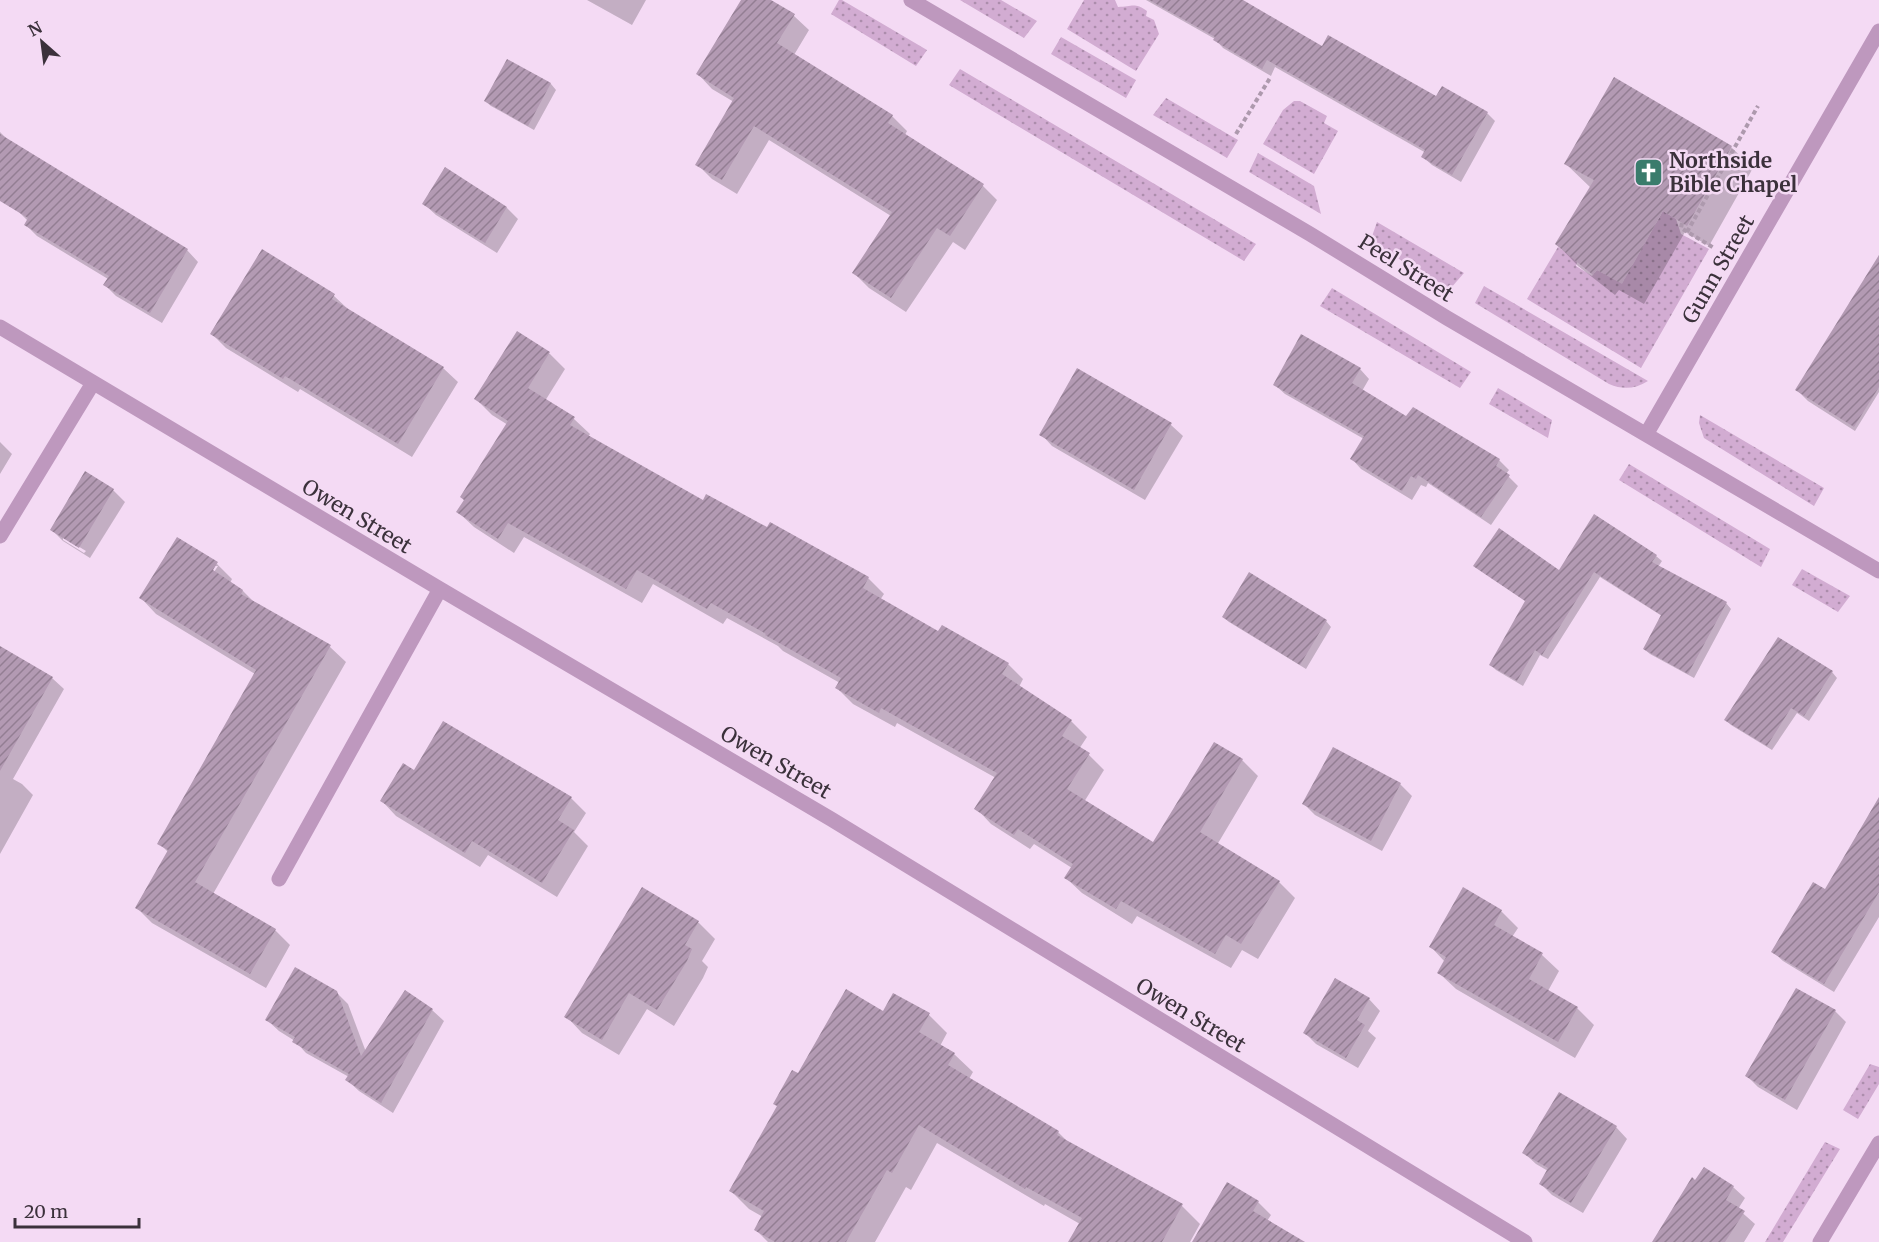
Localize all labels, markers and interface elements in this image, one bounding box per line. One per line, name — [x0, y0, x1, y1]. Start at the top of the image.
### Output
north arrow — [12, 12, 72, 72]
text: N — [25, 17, 46, 41]
place label: Northside Bible Chapel — [1669, 147, 1798, 198]
church icon: Northside Bible Chapel — [1632, 156, 1664, 188]
street label: Gunn Street — [1676, 210, 1760, 328]
street label: Peel Street — [1353, 228, 1459, 308]
street label: Owen Street — [297, 473, 417, 559]
street label: Owen Street — [716, 719, 836, 805]
street label: Owen Street — [1131, 972, 1251, 1058]
scale bar — [15, 1191, 140, 1229]
text: 20 m — [24, 1200, 68, 1223]

